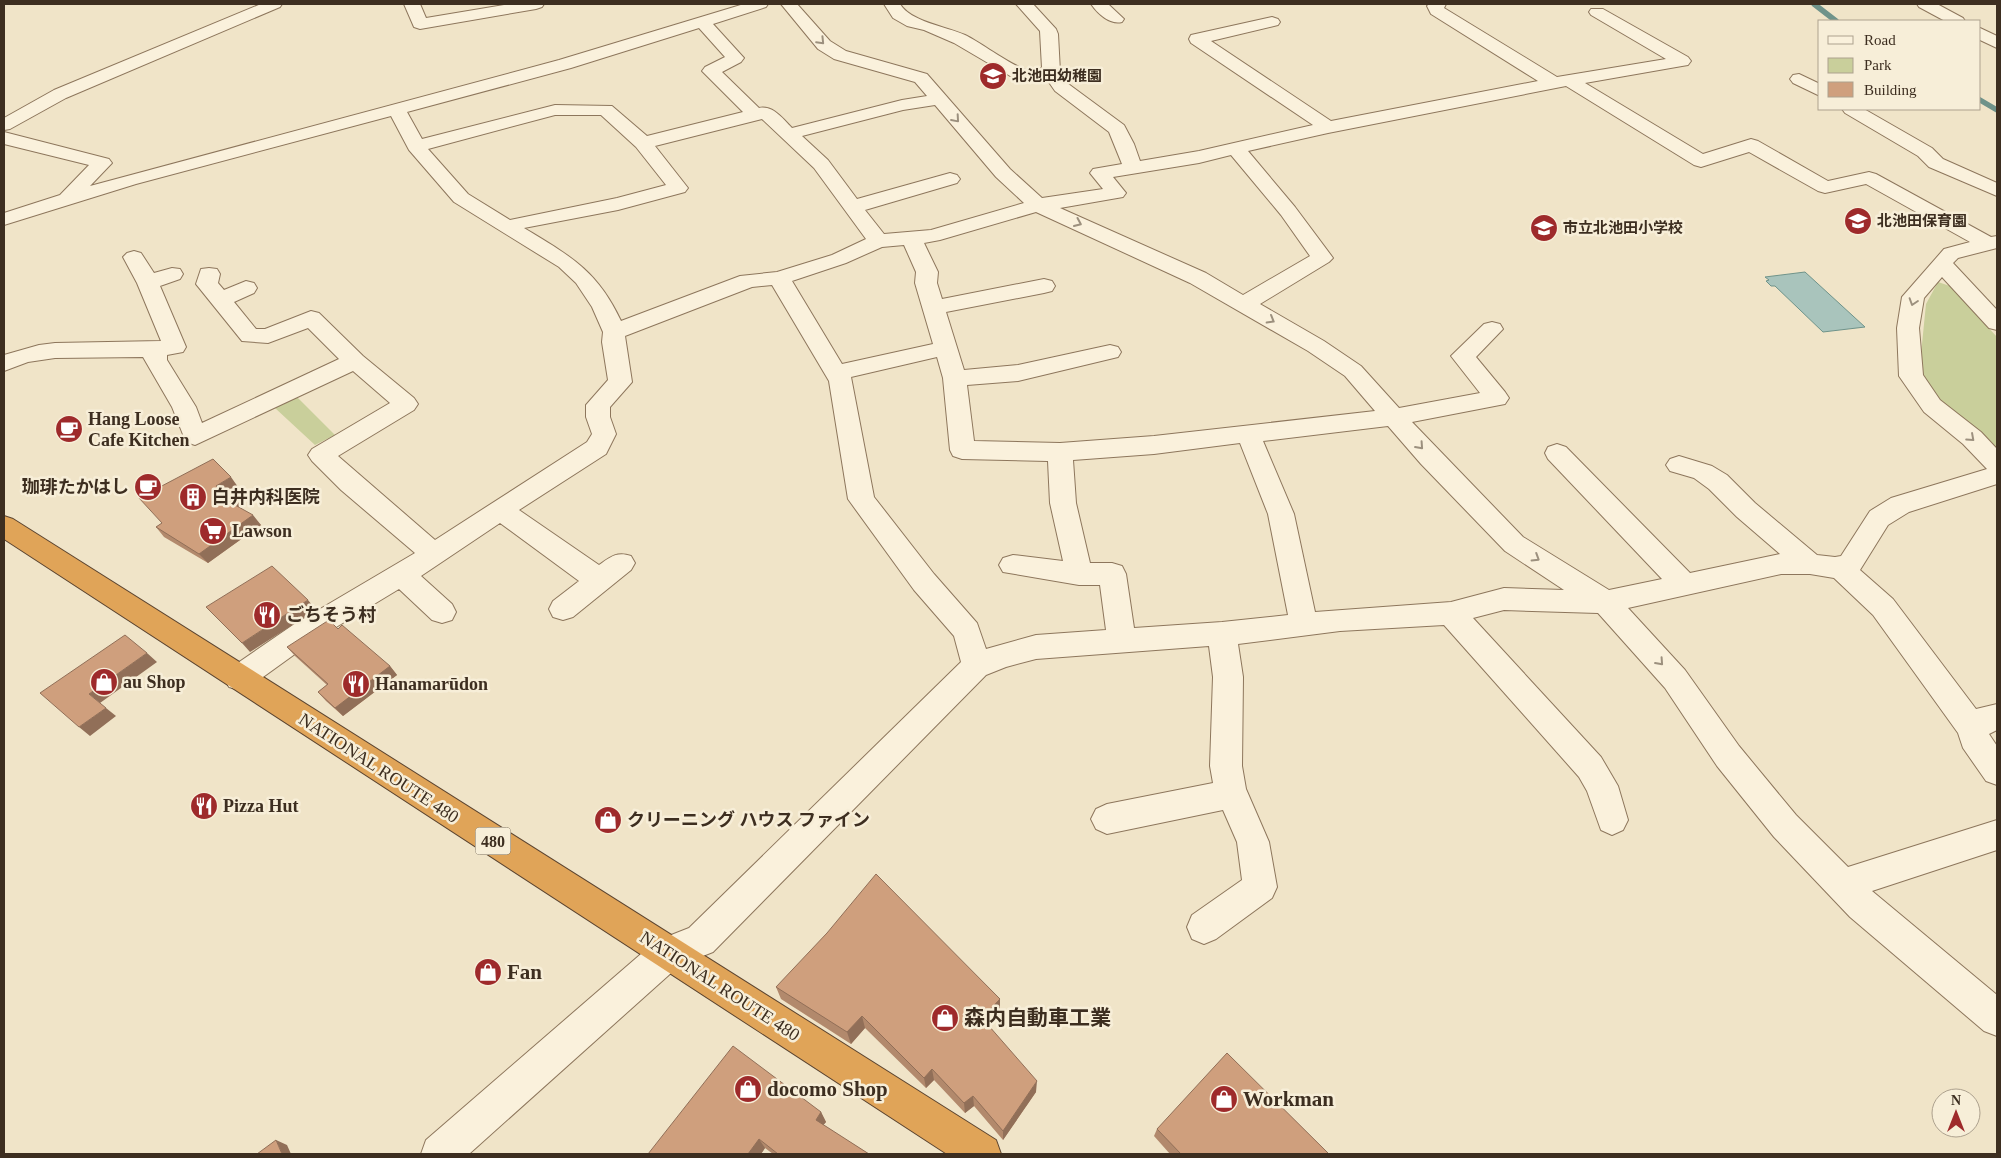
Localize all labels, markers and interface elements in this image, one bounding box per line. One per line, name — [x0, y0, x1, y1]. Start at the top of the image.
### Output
legend — [1818, 20, 1981, 110]
text: Road — [1864, 32, 1896, 48]
one-way arrow — [815, 35, 824, 44]
text: Park — [1864, 57, 1892, 73]
school or university icon: 北池田幼稚園 — [978, 61, 1008, 91]
place label: 北池田幼稚園 — [1012, 68, 1102, 84]
text: Building — [1864, 82, 1917, 98]
one-way arrow — [950, 113, 959, 122]
school or university icon: 北池田保育園 — [1843, 206, 1873, 236]
school or university icon: 市立北池田小学校 — [1529, 213, 1559, 243]
place label: 北池田保育園 — [1877, 213, 1967, 229]
one-way arrow — [1073, 217, 1082, 228]
place label: 市立北池田小学校 — [1563, 220, 1683, 236]
one-way arrow — [1909, 297, 1919, 306]
one-way arrow — [1265, 313, 1274, 323]
place label: Hang Loose Cafe Kitchen — [88, 409, 189, 450]
cafe icon: Hang Loose Cafe Kitchen — [54, 414, 84, 444]
one-way arrow — [1966, 432, 1975, 441]
one-way arrow — [1414, 441, 1423, 450]
cafe icon: 珈琲たかはし — [133, 472, 163, 502]
place label: 珈琲たかはし — [22, 477, 129, 497]
building icon: 白井内科医院 — [178, 482, 208, 512]
place label: 白井内科医院 — [212, 487, 320, 507]
supermarket icon: Lawson — [198, 516, 228, 546]
place label: Lawson — [232, 521, 292, 541]
one-way arrow — [1531, 552, 1540, 562]
restaurant icon: ごちそう村 — [252, 600, 282, 630]
place label: ごちそう村 — [286, 605, 376, 625]
one-way arrow — [1654, 657, 1663, 666]
shop icon: au Shop — [89, 667, 119, 697]
restaurant icon: Hanamarūdon — [341, 669, 371, 699]
place label: au Shop — [123, 672, 186, 692]
place label: Hanamarūdon — [375, 674, 488, 694]
street label: NATIONAL ROUTE 480 — [295, 709, 463, 827]
restaurant icon: Pizza Hut — [189, 791, 219, 821]
place label: Pizza Hut — [223, 796, 298, 816]
shop icon: クリーニング ハウス ファイン — [593, 805, 623, 835]
place label: クリーニング ハウス ファイン — [627, 810, 870, 830]
road number: 480 — [476, 828, 510, 854]
street label: NATIONAL ROUTE 480 — [636, 927, 804, 1045]
shop icon: Fan — [473, 957, 503, 987]
place label: Fan — [507, 960, 542, 984]
shop icon: 森内自動車工業 — [930, 1003, 960, 1033]
place label: 森内自動車工業 — [964, 1006, 1111, 1030]
shop icon: docomo Shop — [733, 1074, 763, 1104]
place label: docomo Shop — [767, 1077, 888, 1101]
shop icon: Workman — [1209, 1084, 1239, 1114]
place label: Workman — [1243, 1087, 1334, 1111]
north arrow — [1931, 1088, 1981, 1138]
text: N — [1951, 1093, 1961, 1108]

